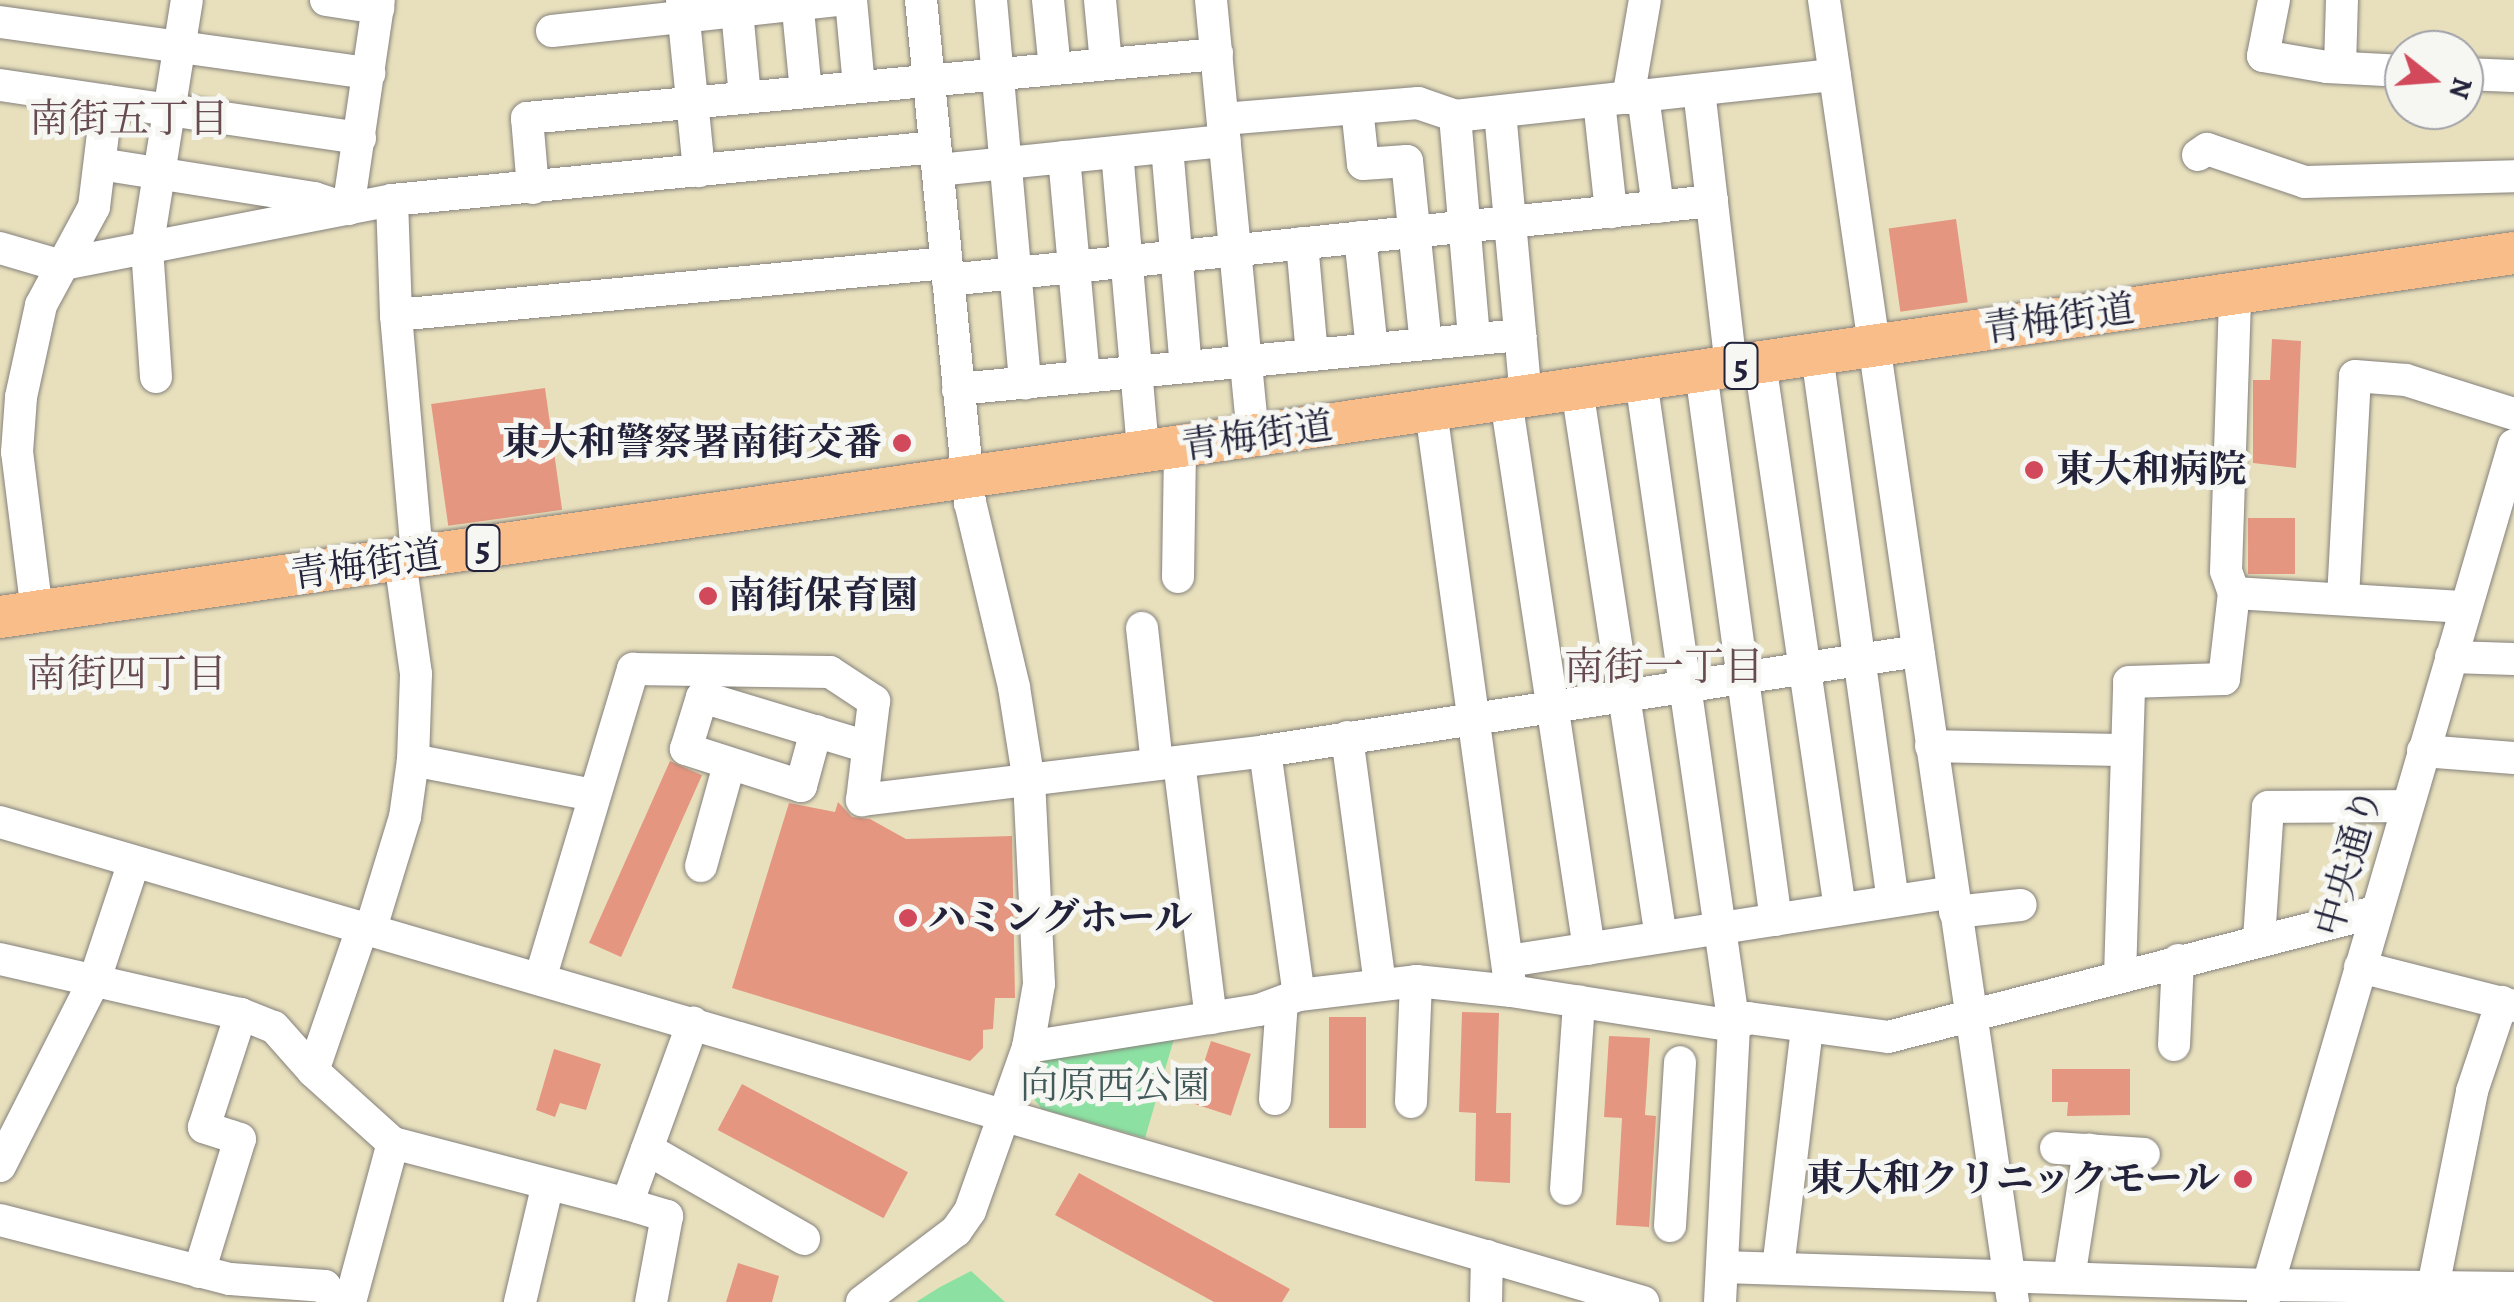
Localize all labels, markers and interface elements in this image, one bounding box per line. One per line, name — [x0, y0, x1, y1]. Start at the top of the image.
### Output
north arrow — [2384, 30, 2484, 130]
text: N — [2440, 73, 2482, 103]
district label: 南街五丁目 — [29, 95, 229, 143]
street label: 青梅街道 — [1981, 286, 2137, 352]
road number: 5 — [1724, 336, 1758, 396]
street label: 青梅街道 — [1179, 403, 1335, 469]
place label: 東大和警察署南街交番 — [502, 420, 882, 466]
marker: 東大和警察署南街交番 — [891, 432, 913, 454]
place label: 東大和病院 — [2056, 447, 2246, 493]
marker: 東大和病院 — [2021, 457, 2047, 483]
road number: 5 — [466, 518, 500, 578]
street label: 青梅街道 — [288, 532, 444, 598]
place label: 南街保育園 — [728, 573, 918, 619]
marker: 南街保育園 — [697, 585, 719, 607]
district label: 南街一丁目 — [1564, 643, 1764, 691]
district label: 南街四丁目 — [27, 650, 227, 698]
street label: 中央通り — [2306, 783, 2392, 941]
place label: ハミングホール — [928, 895, 1194, 941]
marker: ハミングホール — [897, 907, 919, 929]
park label: 向原西公園 — [1020, 1063, 1210, 1109]
place label: 東大和クリニックモール — [1804, 1156, 2220, 1202]
marker: 東大和クリニックモール — [2230, 1166, 2256, 1192]

